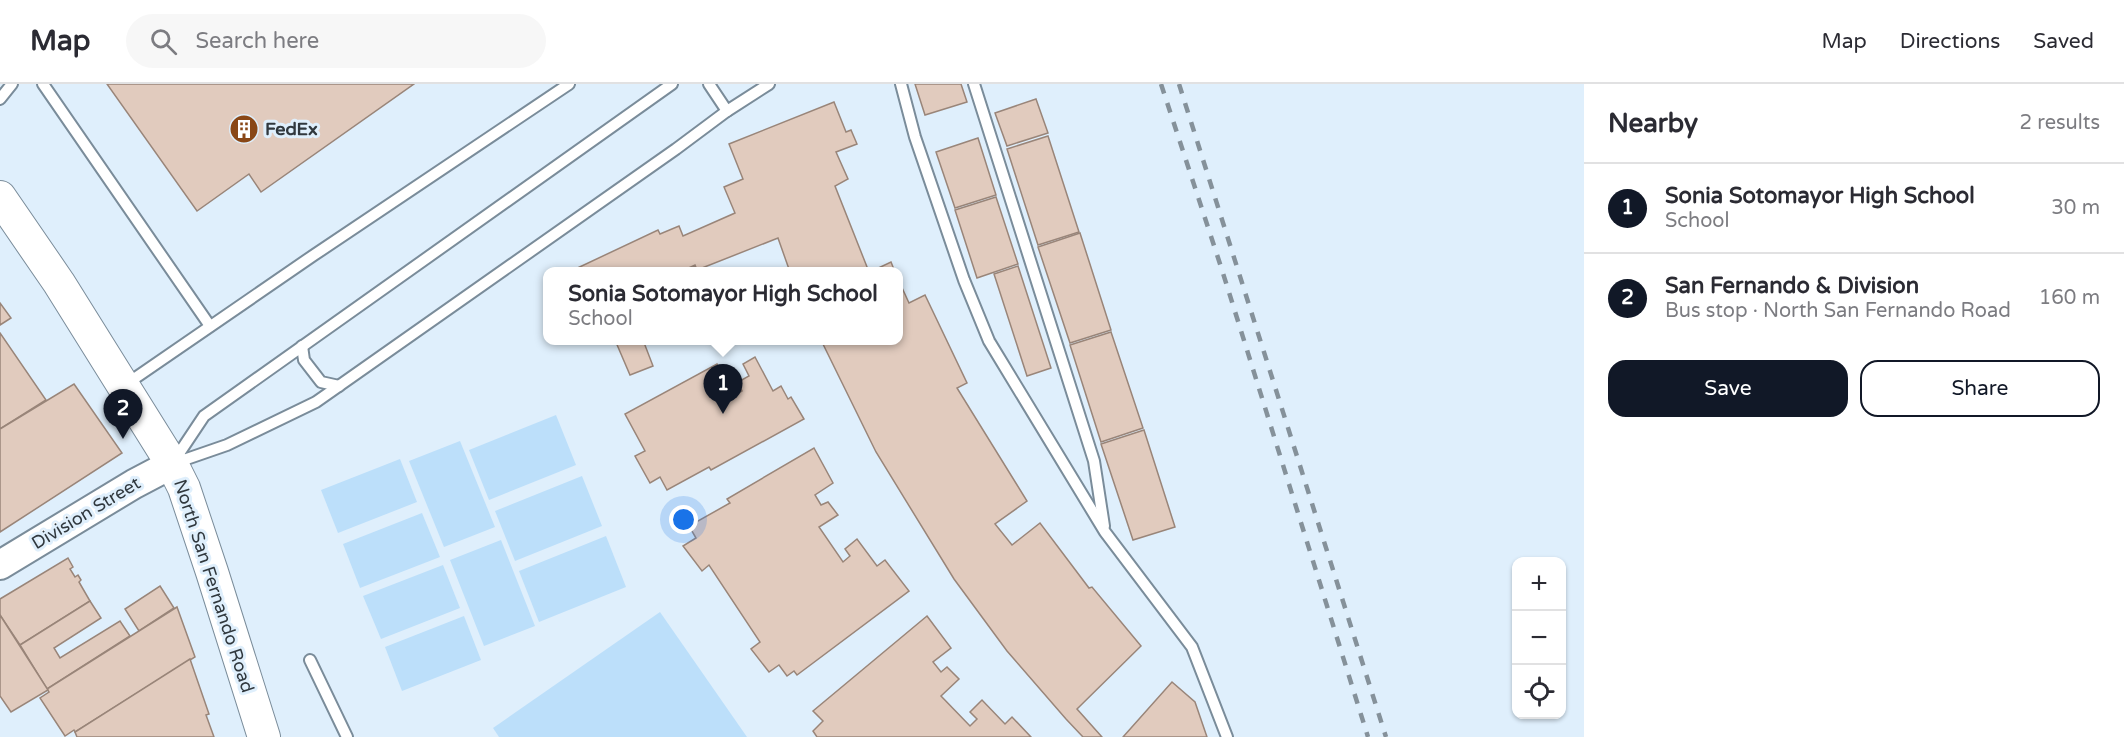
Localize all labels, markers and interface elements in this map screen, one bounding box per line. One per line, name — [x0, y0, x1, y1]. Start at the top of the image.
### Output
search box — [126, 14, 546, 68]
text: Map — [30, 24, 90, 58]
icon: search — [147, 25, 180, 58]
text: Search here — [195, 28, 319, 54]
text: Map — [1821, 29, 1867, 54]
text: Directions — [1900, 29, 2000, 54]
text: Saved — [2033, 29, 2094, 54]
text: Nearby — [1608, 108, 1698, 139]
text: 2 results — [2020, 111, 2100, 135]
building icon: FedEx — [228, 113, 260, 145]
place label: FedEx — [265, 118, 318, 140]
text: Sonia Sotomayor High School — [1665, 183, 1975, 209]
text: 1 — [1621, 196, 1634, 220]
text: 30 m — [2051, 196, 2100, 220]
text: School — [1665, 209, 1729, 233]
popup — [543, 267, 903, 345]
text: San Fernando & Division — [1665, 273, 1919, 299]
text: Sonia Sotomayor High School — [568, 281, 878, 307]
text: 2 — [1621, 286, 1634, 310]
text: 160 m — [2039, 286, 2100, 310]
text: Bus stop · North San Fernando Road — [1665, 299, 2011, 323]
text: School — [568, 307, 633, 331]
button: Save — [1608, 360, 1848, 417]
button: Share — [1860, 360, 2100, 417]
pin: 1 — [704, 364, 742, 414]
pin: 2 — [104, 390, 142, 439]
street label: Division Street — [28, 472, 144, 554]
street label: North San Fernando Road — [169, 477, 259, 695]
your location — [669, 505, 698, 534]
map controls — [1512, 557, 1566, 719]
button: + — [1512, 557, 1566, 611]
button: − — [1512, 611, 1566, 665]
button: locate — [1512, 665, 1566, 719]

